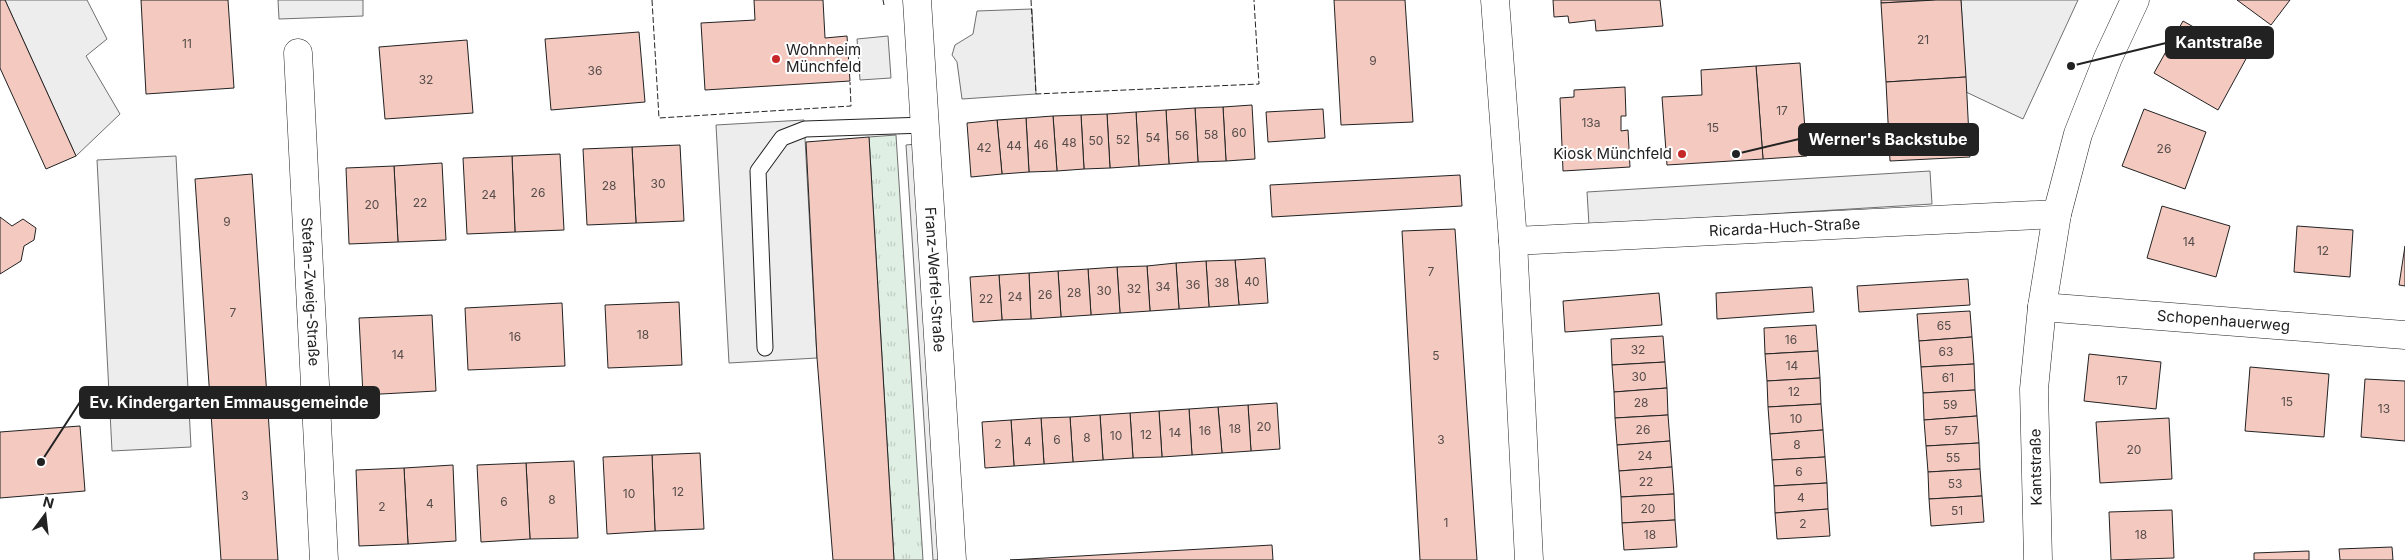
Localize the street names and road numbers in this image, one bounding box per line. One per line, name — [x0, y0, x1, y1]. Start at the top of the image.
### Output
street label: Franz-Werfel-Straße — [921, 206, 949, 353]
street label: Ricarda-Huch-Straße — [1709, 214, 1861, 240]
street label: Stefan-Zweig-Straße — [297, 217, 324, 367]
street label: Schopenhauerweg — [2156, 306, 2291, 335]
street label: Kantstraße — [2025, 428, 2046, 506]

